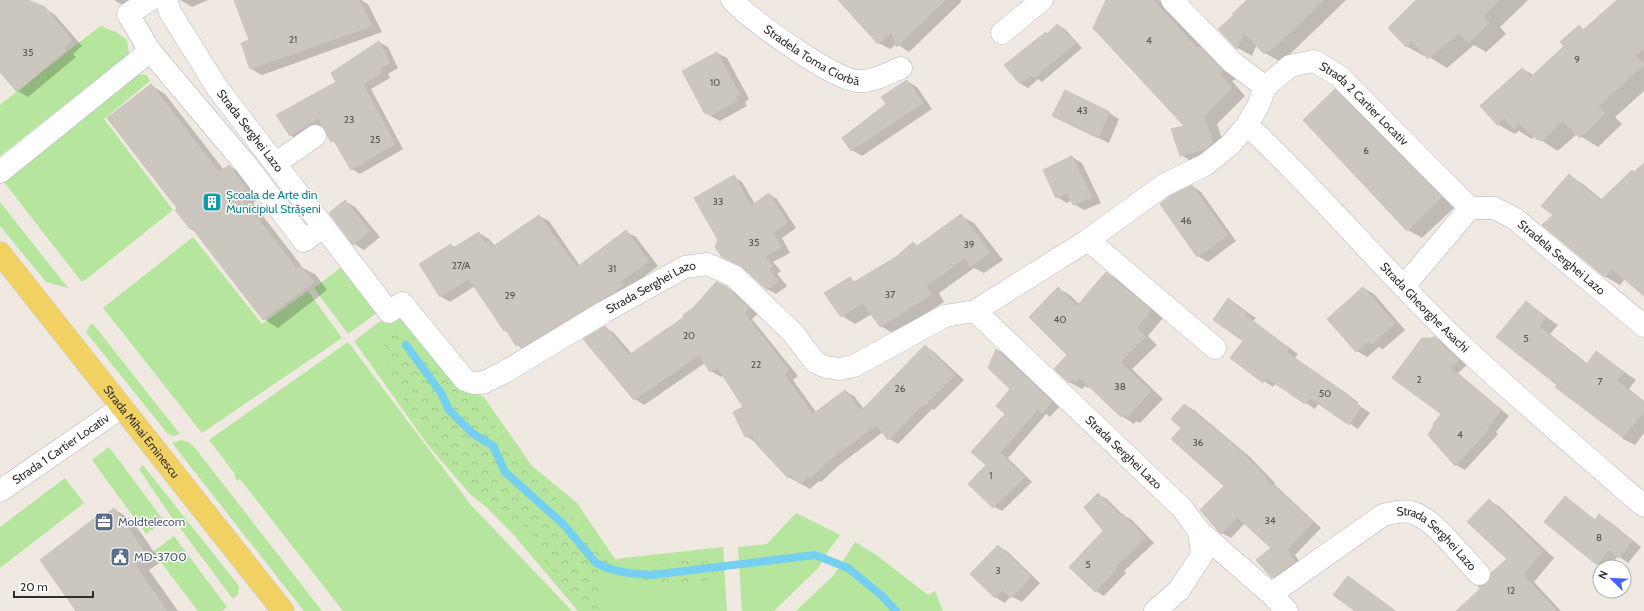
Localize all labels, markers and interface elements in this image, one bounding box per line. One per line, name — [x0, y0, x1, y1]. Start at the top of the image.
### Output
street label: Stradela Toma Ciorbă — [761, 21, 861, 88]
house number: 21 — [289, 33, 297, 46]
house number: 4 — [1146, 34, 1152, 47]
house number: 35 — [23, 46, 33, 59]
house number: 9 — [1574, 53, 1580, 66]
street label: Strada 2 Cartier Locativ — [1317, 58, 1412, 149]
house number: 10 — [710, 76, 720, 89]
street label: Strada Serghei Lazo — [214, 86, 287, 175]
house number: 43 — [1076, 104, 1088, 117]
house number: 23 — [344, 113, 354, 126]
house number: 25 — [370, 133, 380, 146]
house number: 6 — [1363, 144, 1369, 157]
place label: Școala de Arte din Municipiul Strășeni — [226, 187, 321, 217]
building icon: Școala de Arte din Municipiul Strășeni — [201, 191, 223, 213]
house number: 33 — [713, 195, 723, 208]
house number: 46 — [1180, 214, 1192, 227]
street label: Stradela Serghei Lazo — [1515, 216, 1609, 298]
house number: 35 — [749, 236, 759, 249]
house number: 39 — [963, 238, 975, 251]
street label: Strada Serghei Lazo — [603, 258, 697, 316]
house number: 27/A — [452, 259, 471, 272]
street label: Strada Gheorghe Asachi — [1377, 259, 1473, 355]
house number: 31 — [608, 262, 616, 275]
house number: 37 — [885, 288, 895, 301]
house number: 29 — [505, 289, 516, 302]
house number: 40 — [1054, 313, 1066, 326]
house number: 20 — [683, 329, 695, 342]
house number: 5 — [1523, 332, 1529, 345]
house number: 22 — [751, 358, 761, 371]
house number: 2 — [1416, 373, 1422, 386]
house number: 7 — [1597, 375, 1603, 388]
house number: 38 — [1114, 380, 1126, 393]
street label: Strada Mihai Eminescu — [100, 382, 183, 481]
house number: 26 — [895, 382, 906, 395]
house number: 50 — [1319, 387, 1331, 400]
street label: Strada 1 Cartier Locativ — [9, 410, 112, 487]
street label: Strada Serghei Lazo — [1082, 412, 1166, 492]
house number: 4 — [1457, 428, 1463, 441]
house number: 36 — [1192, 436, 1204, 449]
house number: 1 — [989, 469, 993, 482]
street label: Strada Serghei Lazo — [1396, 503, 1480, 574]
office icon: Moldtelecom — [93, 511, 115, 533]
place label: Moldtelecom — [118, 514, 185, 529]
house number: 34 — [1264, 514, 1276, 527]
house number: 8 — [1596, 531, 1602, 544]
public building icon: MD-3700 — [109, 546, 131, 568]
place label: MD-3700 — [134, 549, 187, 564]
house number: 5 — [1085, 558, 1091, 571]
north arrow — [1592, 559, 1632, 599]
house number: 3 — [995, 564, 1001, 577]
text: N — [1595, 569, 1611, 581]
scale bar — [14, 573, 93, 599]
text: 20 m — [20, 579, 48, 594]
house number: 12 — [1507, 584, 1515, 597]

